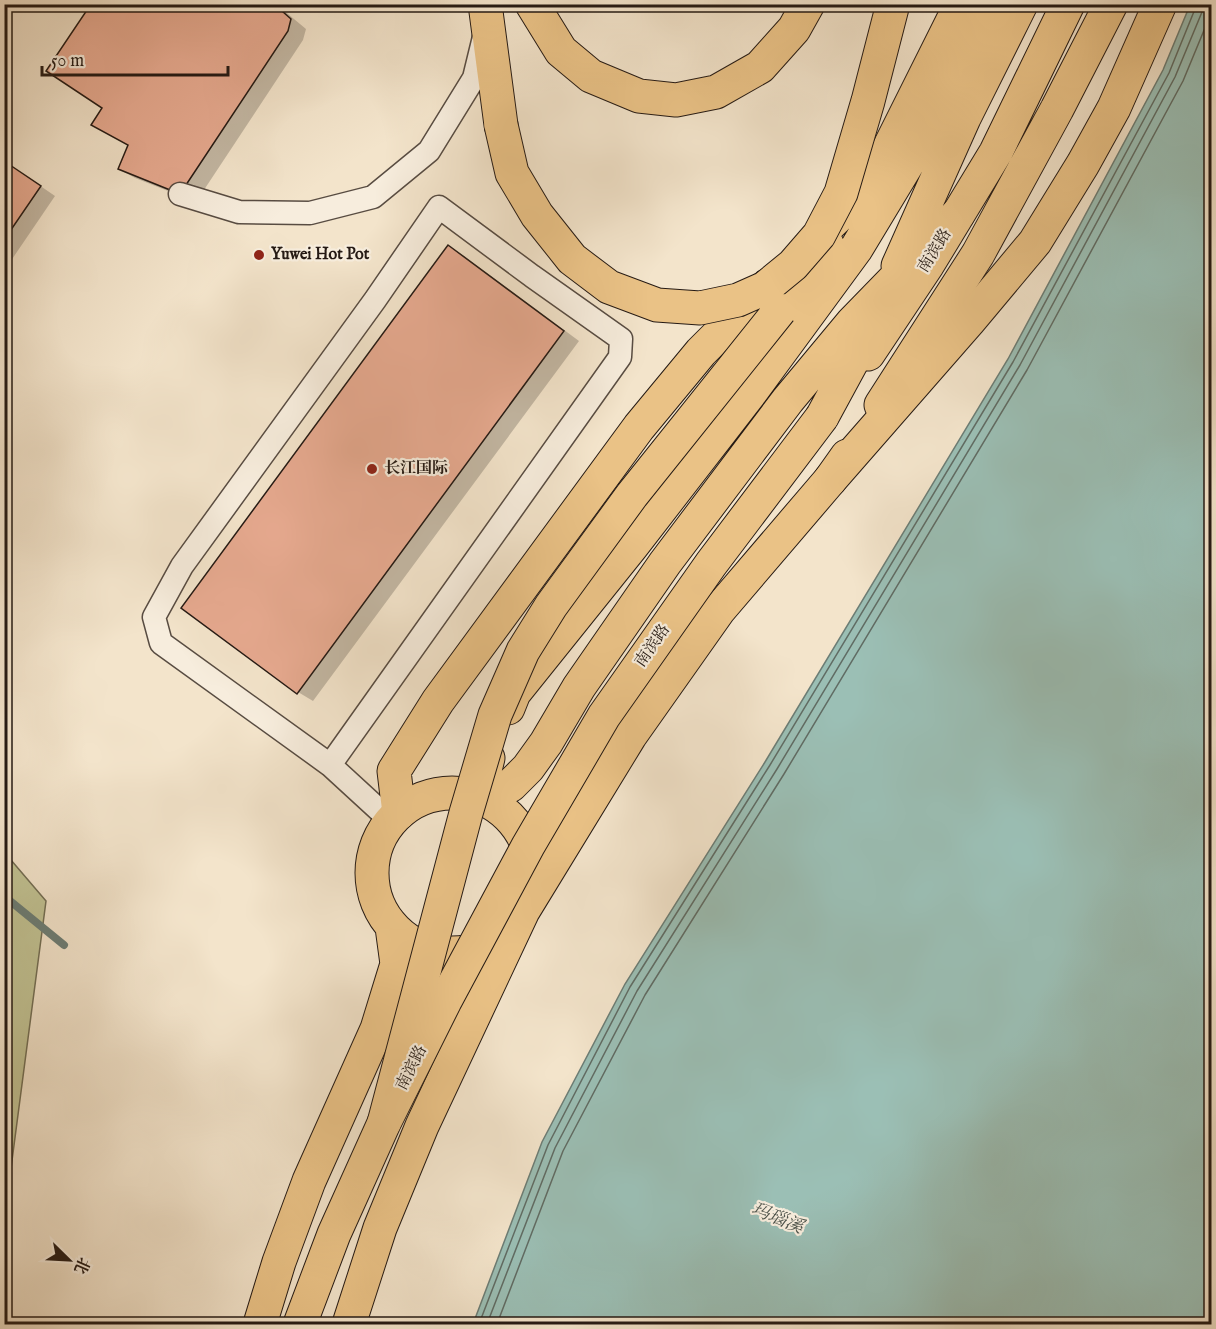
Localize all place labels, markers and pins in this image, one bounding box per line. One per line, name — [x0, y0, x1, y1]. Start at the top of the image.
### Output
place label: Yuwei Hot Pot — [271, 245, 370, 265]
marker: Yuwei Hot Pot — [252, 248, 266, 262]
place label: 长江国际 — [384, 459, 448, 479]
marker: 长江国际 — [365, 462, 379, 476]

